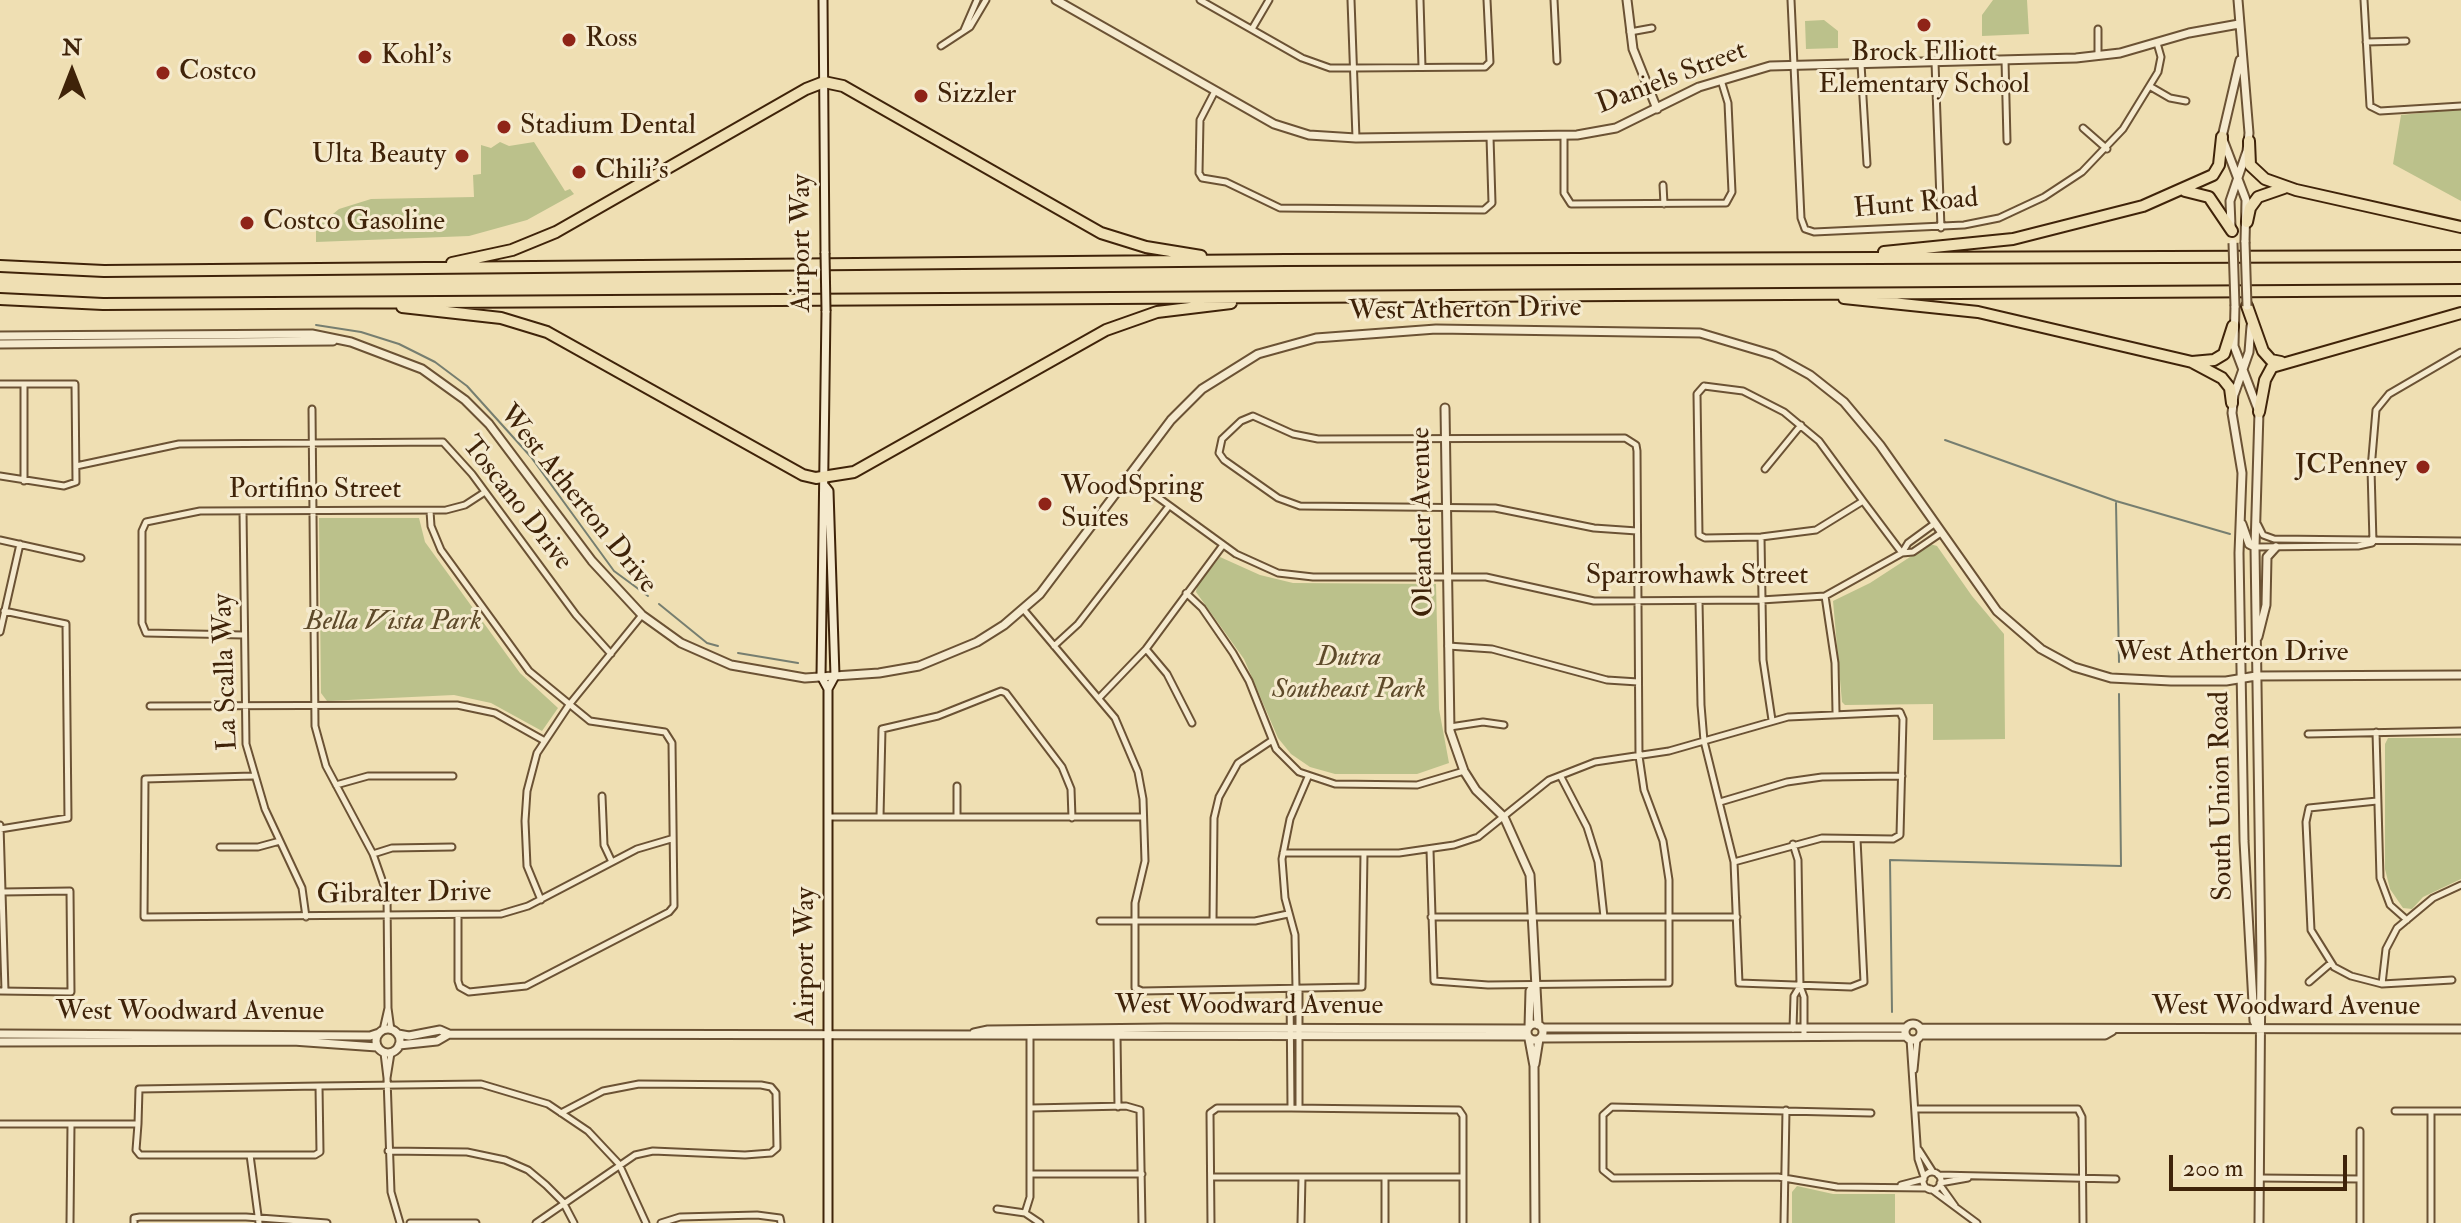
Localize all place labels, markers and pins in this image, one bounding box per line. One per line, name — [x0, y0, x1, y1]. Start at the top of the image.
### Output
marker: Brock Elliott Elementary School — [1915, 16, 1933, 34]
place label: Ross — [585, 23, 637, 57]
marker: Ross — [560, 31, 578, 49]
place label: Brock Elliott Elementary School — [1818, 37, 2030, 103]
place label: Kohl's — [381, 40, 452, 74]
marker: Kohl's — [356, 48, 374, 66]
place label: Costco — [179, 56, 256, 90]
marker: Costco — [154, 64, 172, 82]
place label: Sizzler — [937, 79, 1016, 113]
marker: Sizzler — [912, 87, 930, 105]
place label: Stadium Dental — [520, 110, 696, 144]
marker: Stadium Dental — [495, 118, 513, 136]
place label: Ulta Beauty — [312, 139, 446, 173]
marker: Ulta Beauty — [453, 147, 471, 165]
place label: Chili's — [595, 155, 669, 189]
marker: Chili's — [570, 163, 588, 181]
place label: Costco Gasoline — [263, 206, 445, 240]
marker: Costco Gasoline — [238, 214, 256, 232]
place label: JCPenney — [2295, 450, 2407, 484]
marker: JCPenney — [2414, 458, 2432, 476]
place label: WoodSpring Suites — [1061, 471, 1203, 537]
marker: WoodSpring Suites — [1036, 495, 1054, 513]

